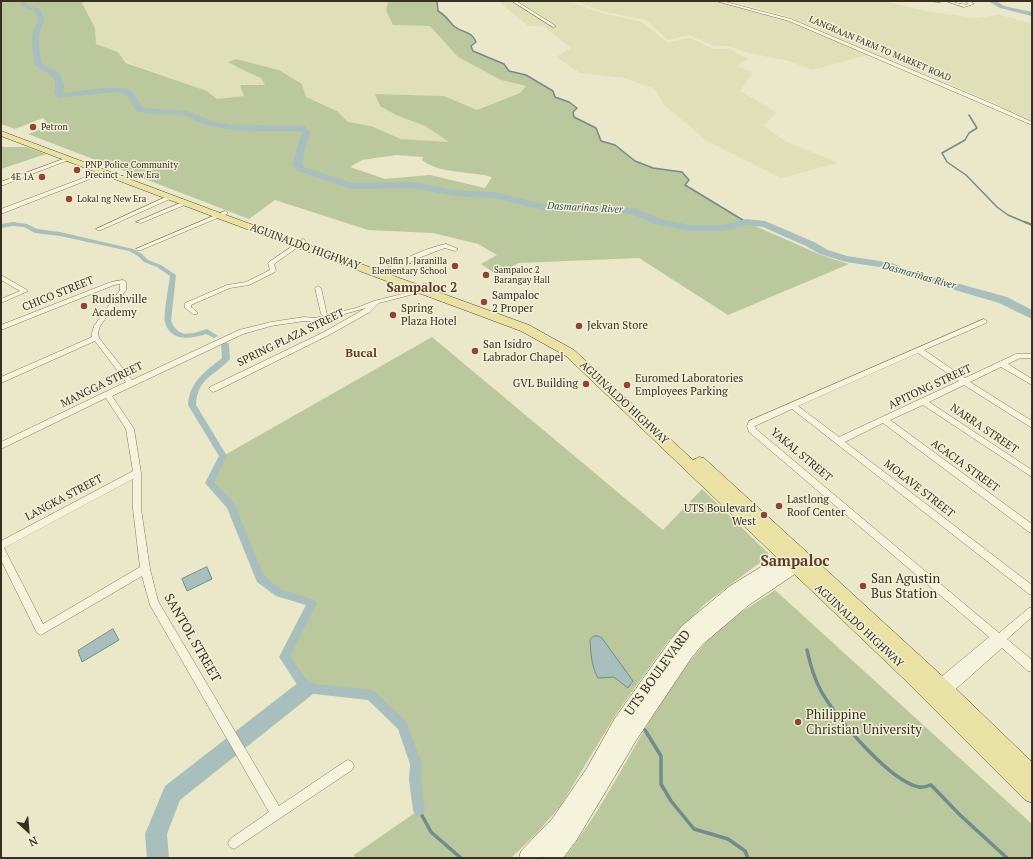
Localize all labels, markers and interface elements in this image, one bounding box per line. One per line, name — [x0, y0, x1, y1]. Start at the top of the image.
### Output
street label: LANGKAAN FARM TO MARKET ROAD — [807, 14, 953, 84]
marker: Petron — [28, 122, 38, 132]
place label: Petron — [41, 122, 68, 132]
place label: PNP Police Community Precinct - New Era — [85, 160, 178, 181]
marker: PNP Police Community Precinct - New Era — [72, 165, 82, 175]
place label: 4E 1A — [11, 172, 34, 182]
marker: 4E 1A — [37, 172, 47, 182]
marker: Lokal ng New Era — [64, 194, 74, 204]
place label: Lokal ng New Era — [77, 194, 146, 204]
water label: Dasmariñas River — [547, 200, 623, 216]
street label: AGUINALDO HIGHWAY — [248, 221, 362, 273]
place label: Delfin J. Jaranilla Elementary School — [372, 256, 447, 277]
water label: Dasmariñas River — [881, 260, 957, 292]
marker: Delfin J. Jaranilla Elementary School — [450, 261, 460, 271]
place label: Sampaloc 2 Barangay Hall — [494, 265, 550, 286]
marker: Sampaloc 2 Barangay Hall — [481, 270, 491, 280]
street label: CHICO STREET — [20, 274, 96, 314]
district label: Sampaloc 2 — [387, 280, 457, 296]
place label: Sampaloc 2 Proper — [492, 289, 539, 315]
place label: Rudishville Academy — [92, 293, 147, 319]
marker: Sampaloc 2 Proper — [479, 297, 489, 307]
marker: Rudishville Academy — [79, 301, 89, 311]
place label: Spring Plaza Hotel — [401, 302, 457, 328]
street label: SPRING PLAZA STREET — [235, 306, 347, 370]
marker: Spring Plaza Hotel — [388, 310, 398, 320]
place label: Jekvan Store — [587, 319, 648, 333]
marker: Jekvan Store — [574, 321, 584, 331]
place label: San Isidro Labrador Chapel — [483, 338, 564, 364]
marker: San Isidro Labrador Chapel — [470, 346, 480, 356]
district label: Bucal — [345, 347, 377, 361]
street label: MANGGA STREET — [59, 359, 145, 411]
street label: AGUINALDO HIGHWAY — [577, 359, 671, 447]
street label: APITONG STREET — [886, 362, 974, 412]
place label: Euromed Laboratories Employees Parking — [635, 372, 743, 398]
place label: GVL Building — [513, 377, 578, 391]
marker: GVL Building — [581, 379, 591, 389]
marker: Euromed Laboratories Employees Parking — [622, 380, 632, 390]
street label: NARRA STREET — [948, 401, 1020, 457]
street label: YAKAL STREET — [768, 426, 834, 484]
street label: ACACIA STREET — [928, 437, 1002, 495]
street label: MOLAVE STREET — [881, 457, 957, 521]
street label: LANGKA STREET — [23, 472, 105, 524]
place label: Lastlong Roof Center — [787, 493, 845, 519]
marker: Lastlong Roof Center — [774, 501, 784, 511]
place label: UTS Boulevard West — [684, 502, 756, 528]
marker: UTS Boulevard West — [759, 510, 769, 520]
district label: Sampaloc — [760, 553, 830, 571]
place label: San Agustin Bus Station — [871, 571, 940, 602]
marker: San Agustin Bus Station — [858, 581, 868, 591]
street label: AGUINALDO HIGHWAY — [812, 582, 906, 670]
street label: SANTOL STREET — [160, 591, 224, 685]
street label: UTS BOULEVARD — [622, 627, 694, 719]
place label: Philippine Christian University — [806, 707, 922, 738]
marker: Philippine Christian University — [793, 717, 803, 727]
north arrow — [8, 811, 48, 851]
text: N — [26, 834, 40, 850]

